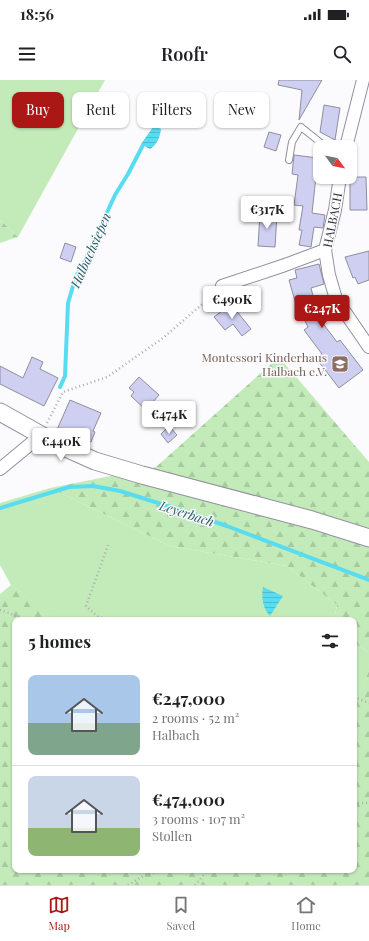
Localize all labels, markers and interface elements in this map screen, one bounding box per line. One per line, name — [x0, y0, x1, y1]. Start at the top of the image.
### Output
text: 18:56 — [20, 4, 54, 24]
text: Roofr — [161, 42, 208, 66]
icon: menu — [16, 43, 38, 65]
icon: search — [331, 43, 353, 65]
chip: Buy — [12, 92, 64, 128]
chip: Rent — [72, 92, 129, 128]
chip: Filters — [137, 92, 206, 128]
chip: New — [214, 92, 269, 128]
north arrow — [313, 140, 357, 184]
map controls — [313, 140, 357, 184]
street label: HALBACH — [319, 191, 345, 249]
pin: €317K — [239, 196, 295, 230]
text: €317K — [250, 200, 284, 217]
water label: Halbachsiepen — [65, 210, 114, 291]
pin: €490K — [204, 286, 260, 320]
text: €490K — [212, 290, 252, 307]
pin: €247K — [294, 295, 350, 329]
text: €247K — [303, 299, 341, 316]
place label: Montessori Kinderhaus Halbach e.V. — [202, 349, 327, 379]
school or university icon: Montessori Kinderhaus Halbach e.V. — [330, 354, 350, 374]
pin: €474K — [141, 401, 197, 435]
text: €474K — [151, 405, 187, 422]
pin: €440K — [33, 428, 89, 462]
text: €440K — [41, 432, 81, 449]
water label: Leyerbach — [157, 496, 217, 530]
text: 5 homes — [28, 630, 91, 652]
icon: filters — [319, 630, 341, 652]
text: €247,000 — [152, 687, 225, 709]
icon: home — [60, 691, 108, 739]
text: 2 rooms · 52 m² — [152, 709, 239, 726]
text: Halbach — [152, 726, 200, 743]
text: €474,000 — [152, 788, 225, 810]
icon: home — [60, 792, 108, 840]
text: 3 rooms · 107 m² — [152, 810, 245, 827]
text: Stollen — [152, 827, 192, 844]
tab: Map — [48, 894, 70, 933]
tab: Saved — [166, 894, 195, 933]
tab: Home — [291, 894, 321, 933]

